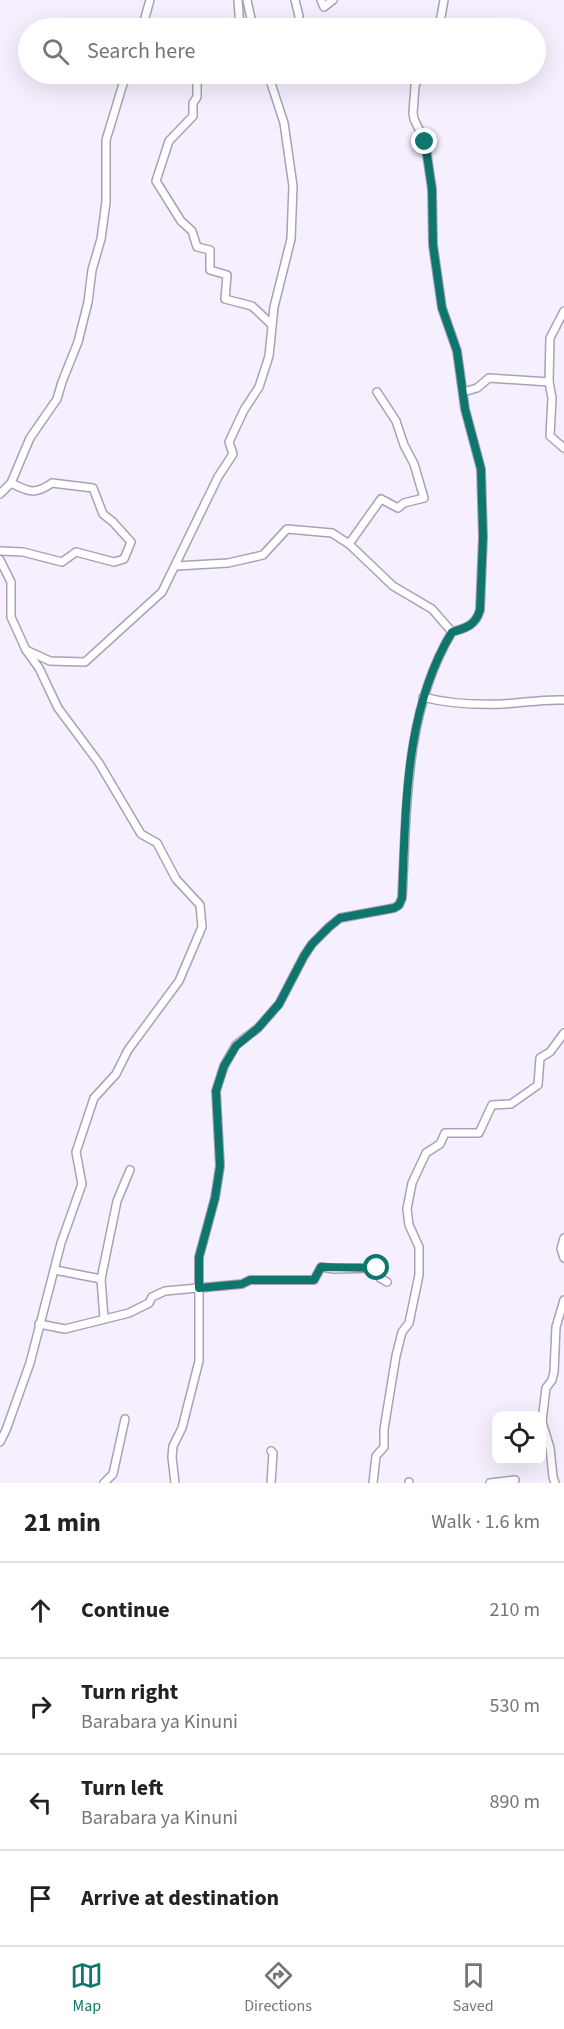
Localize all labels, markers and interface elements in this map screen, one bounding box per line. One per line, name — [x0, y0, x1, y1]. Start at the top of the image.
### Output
search box — [18, 18, 546, 84]
icon: search — [39, 35, 72, 68]
text: Search here — [87, 35, 195, 67]
route end — [411, 128, 437, 154]
route start — [363, 1254, 389, 1280]
map controls — [492, 1411, 546, 1465]
button: locate — [492, 1411, 546, 1465]
text: 21 min — [24, 1504, 101, 1541]
text: Walk · 1.6 km — [431, 1508, 540, 1536]
icon: ahead — [24, 1594, 57, 1627]
text: Continue — [81, 1594, 170, 1626]
text: 210 m — [490, 1596, 540, 1624]
text: Turn right — [81, 1676, 178, 1708]
icon: right — [24, 1690, 57, 1723]
text: 530 m — [490, 1692, 540, 1720]
text: Barabara ya Kinuni — [81, 1708, 238, 1736]
text: Turn left — [81, 1772, 163, 1804]
icon: left — [24, 1786, 57, 1819]
text: 890 m — [490, 1788, 540, 1816]
text: Barabara ya Kinuni — [81, 1804, 238, 1832]
icon: arrive — [24, 1882, 57, 1915]
text: Arrive at destination — [81, 1882, 279, 1914]
tab: Map — [70, 1959, 103, 2017]
tab: Directions — [244, 1959, 312, 2017]
tab: Saved — [453, 1959, 494, 2017]

